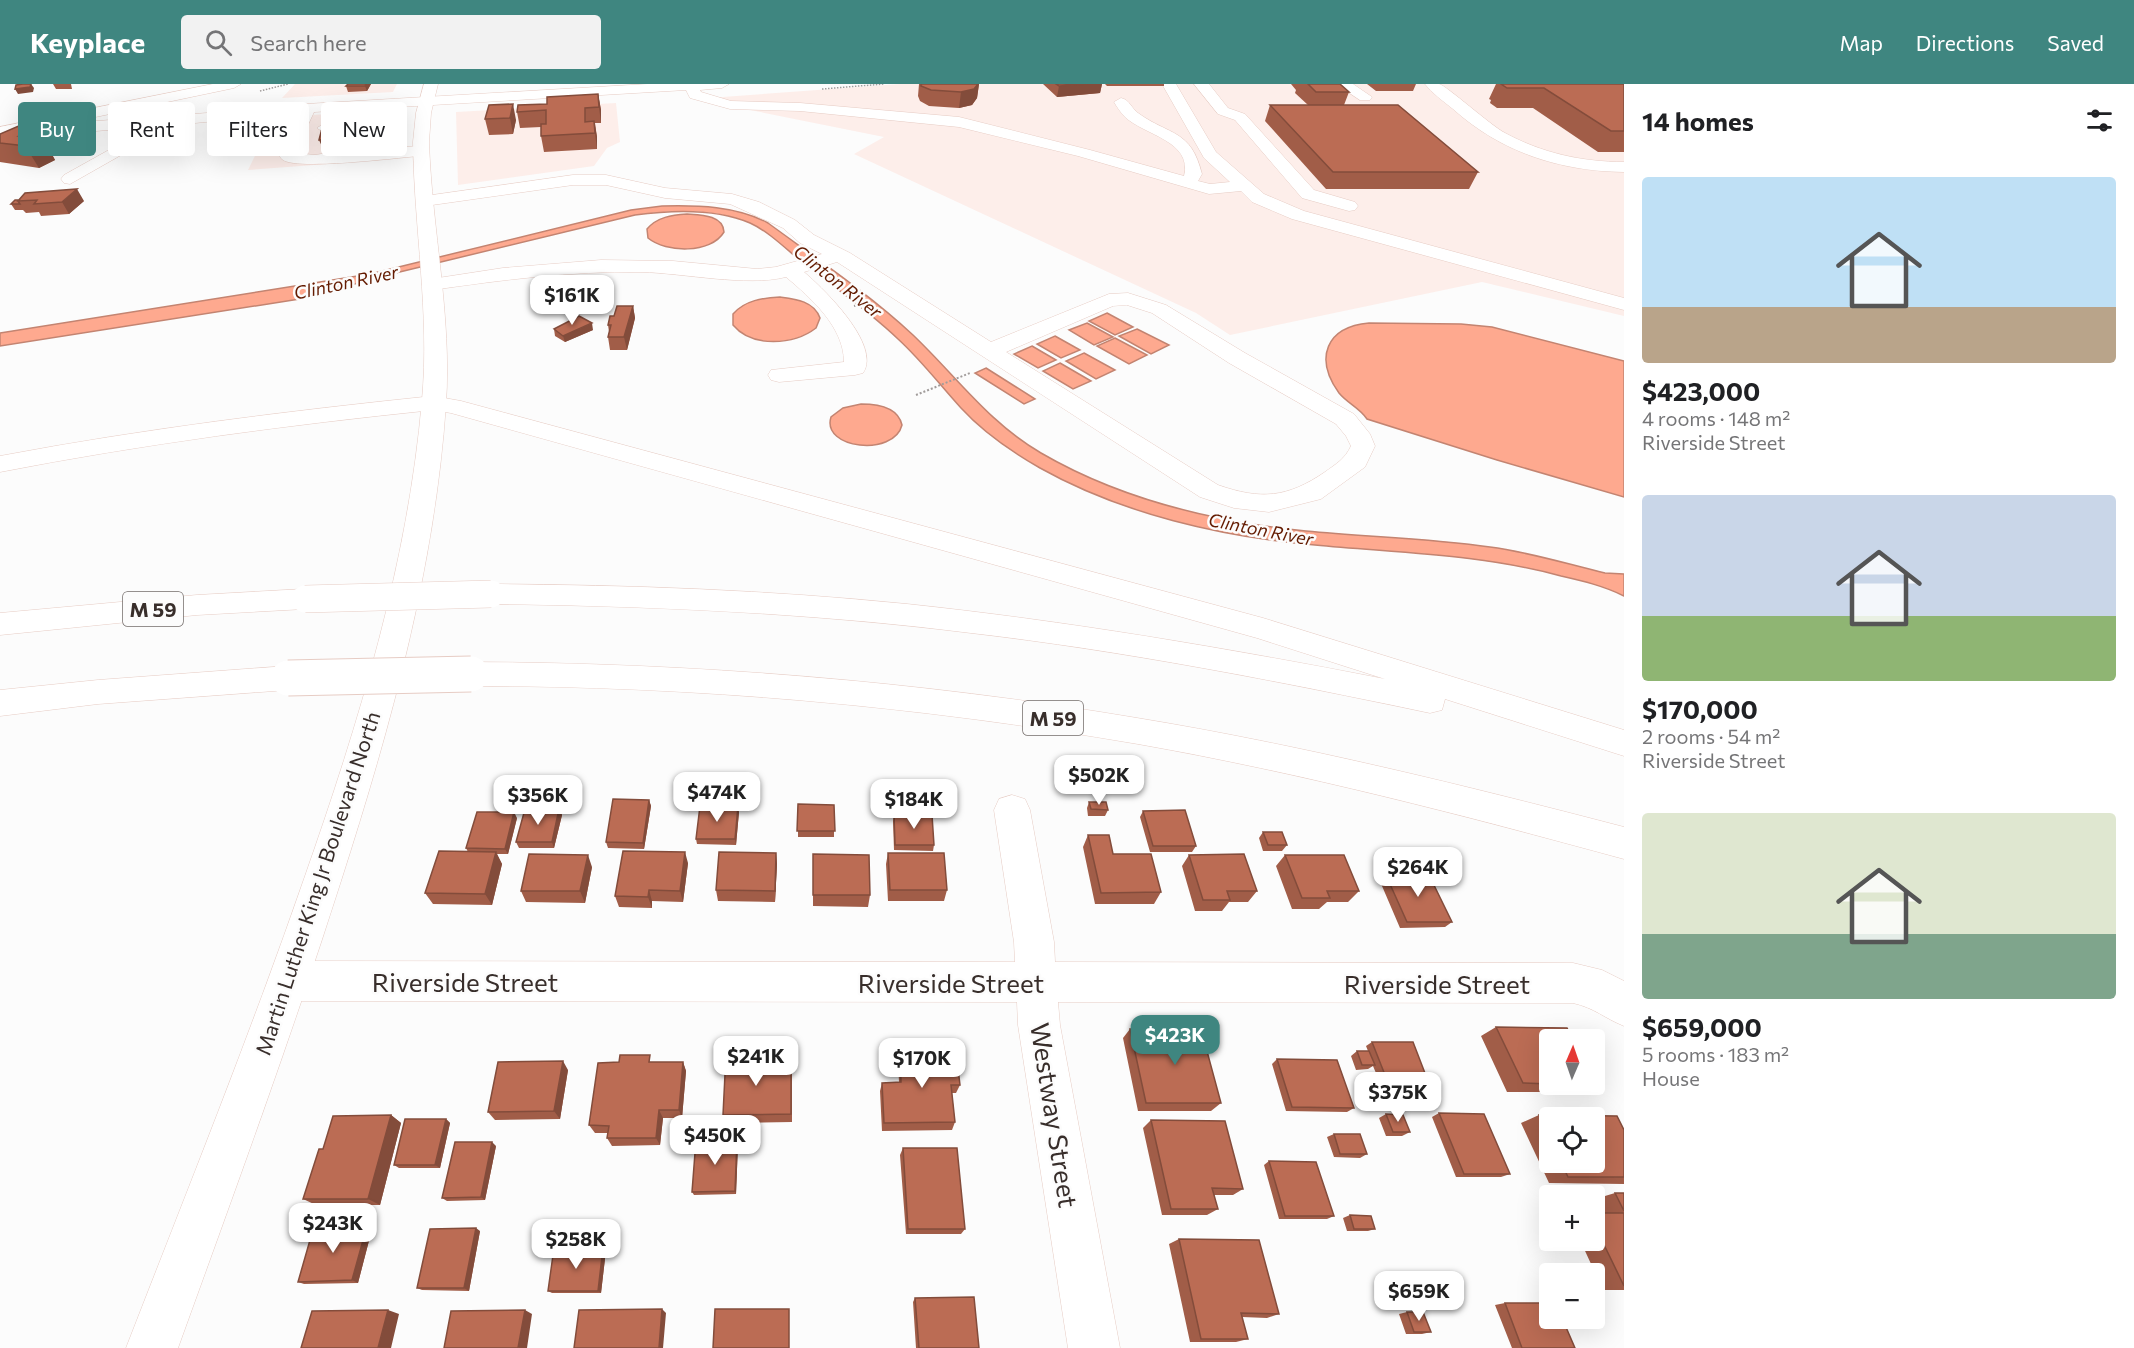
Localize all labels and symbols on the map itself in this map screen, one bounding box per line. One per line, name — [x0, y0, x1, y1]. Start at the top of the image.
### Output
water label: Clinton River — [789, 240, 887, 323]
water label: Clinton River — [292, 260, 401, 304]
pin: $161K — [530, 275, 614, 326]
water label: Clinton River — [1207, 508, 1316, 550]
road number: M 59 — [123, 592, 183, 626]
road number: M 59 — [1023, 701, 1083, 735]
street label: Martin Luther King Jr Boulevard North — [250, 708, 384, 1058]
pin: $502K — [1057, 755, 1141, 806]
pin: $474K — [675, 772, 759, 823]
pin: $356K — [496, 775, 580, 826]
pin: $184K — [872, 779, 956, 830]
pin: $264K — [1376, 847, 1460, 898]
street label: Riverside Street — [372, 966, 558, 997]
street label: Riverside Street — [858, 967, 1044, 998]
street label: Riverside Street — [1344, 968, 1530, 999]
pin: $423K — [1133, 1015, 1217, 1066]
street label: Westway Street — [1025, 1020, 1085, 1210]
north arrow — [1539, 1029, 1605, 1095]
pin: $241K — [714, 1036, 798, 1087]
pin: $170K — [880, 1038, 964, 1089]
pin: $375K — [1356, 1072, 1440, 1123]
pin: $450K — [673, 1115, 757, 1166]
pin: $243K — [291, 1203, 375, 1254]
pin: $258K — [534, 1219, 618, 1270]
pin: $659K — [1377, 1271, 1461, 1322]

